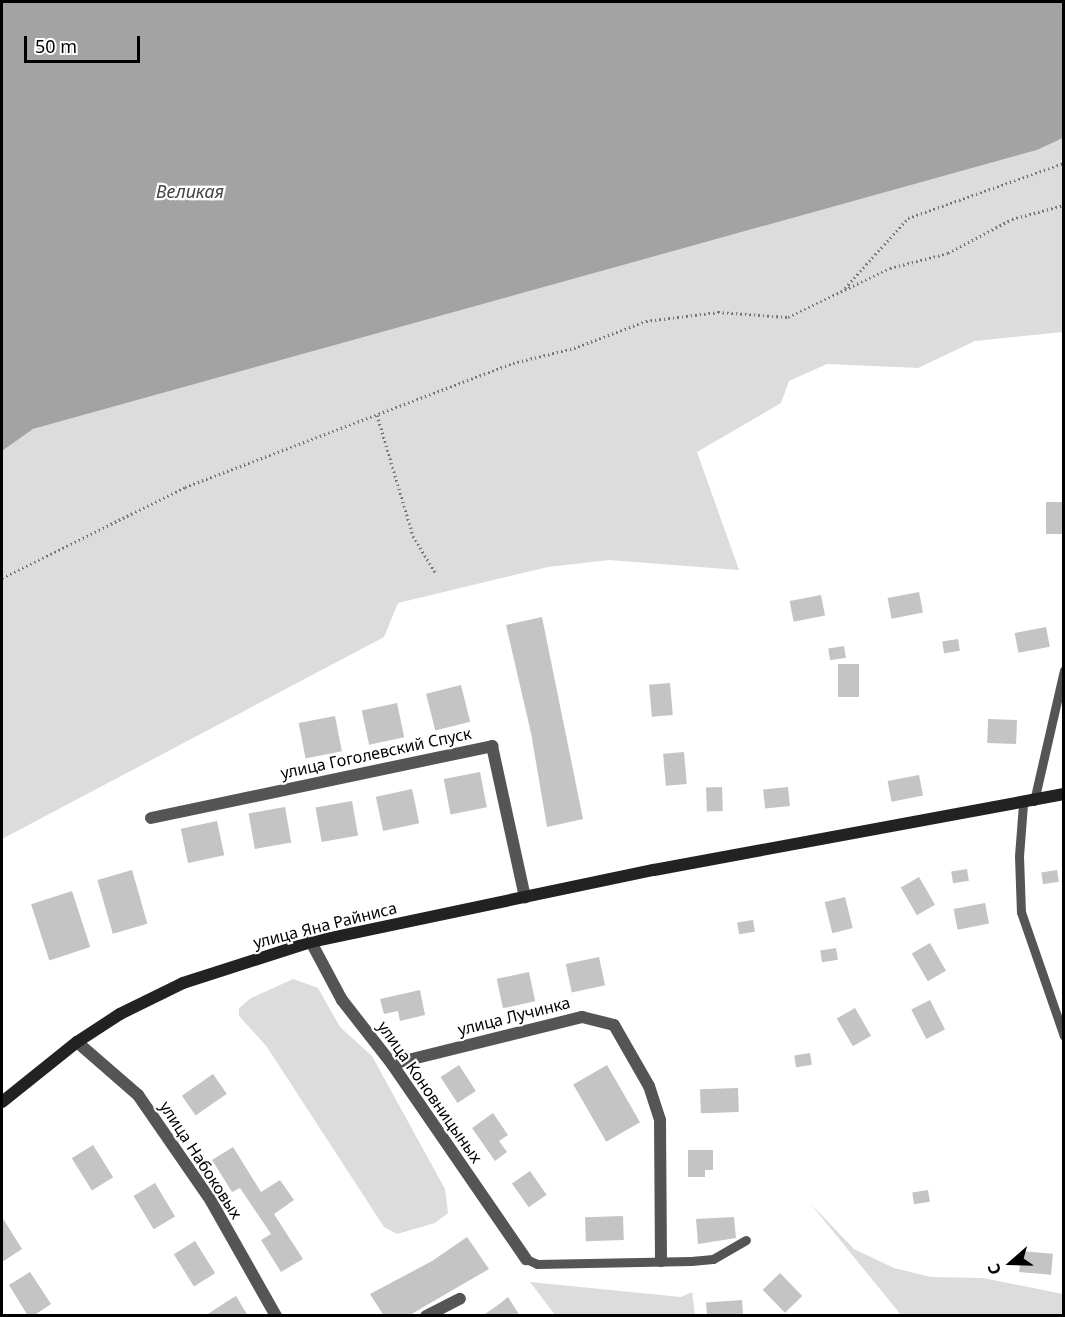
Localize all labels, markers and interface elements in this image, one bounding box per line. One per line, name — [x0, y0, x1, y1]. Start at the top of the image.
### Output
scale bar — [27, 24, 142, 62]
text: 50 m — [35, 34, 77, 58]
water label: Великая — [156, 180, 224, 202]
street label: улица Гоголевский Спуск — [279, 723, 473, 783]
street label: улица Яна Райниса — [251, 898, 399, 952]
street label: улица Лучинка — [456, 993, 572, 1039]
street label: улица Коновницыных — [374, 1017, 486, 1167]
street label: улица Набоковых — [156, 1098, 246, 1222]
north arrow — [981, 1233, 1041, 1293]
text: С — [982, 1261, 1006, 1278]

